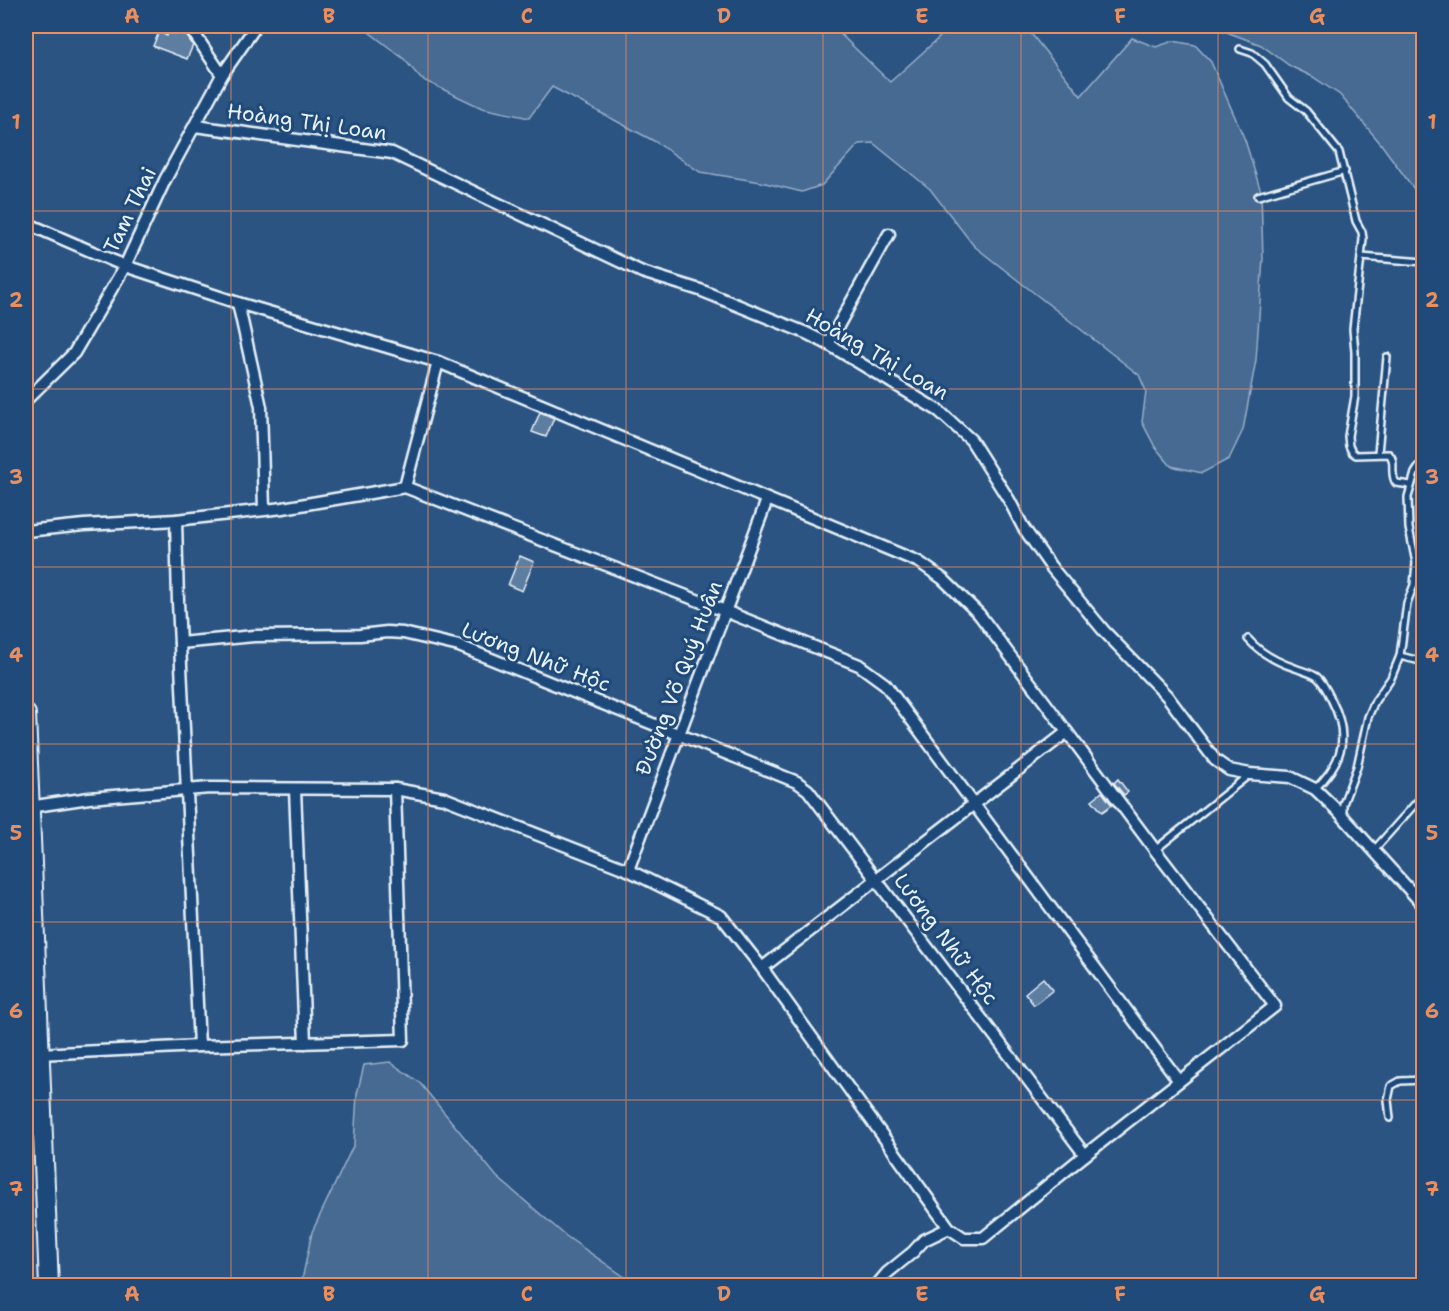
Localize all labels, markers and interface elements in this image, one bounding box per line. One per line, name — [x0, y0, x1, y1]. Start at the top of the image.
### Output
text: A — [124, 3, 140, 29]
text: B — [323, 3, 335, 29]
text: C — [521, 3, 533, 29]
text: D — [717, 3, 731, 29]
text: E — [915, 3, 929, 29]
text: F — [1114, 3, 1126, 29]
text: G — [1309, 3, 1325, 29]
street label: Hoàng Thị Loan — [225, 97, 389, 147]
text: 1 — [11, 109, 21, 135]
text: 1 — [1427, 109, 1437, 135]
street label: Tam Thai — [97, 162, 163, 258]
text: 2 — [9, 287, 23, 313]
text: 2 — [1425, 287, 1439, 313]
street label: Hoàng Thị Loan — [800, 302, 954, 406]
text: 3 — [9, 464, 23, 490]
text: 3 — [1425, 464, 1439, 490]
street label: Đường Võ Quý Huân — [629, 577, 729, 779]
street label: Lương Nhữ Hộc — [457, 616, 615, 698]
text: 4 — [9, 642, 23, 668]
text: 4 — [1425, 642, 1439, 668]
text: 5 — [10, 820, 22, 846]
text: 5 — [1426, 820, 1438, 846]
street label: Lương Nhữ Hộc — [887, 868, 1005, 1010]
text: 6 — [9, 998, 23, 1024]
text: 6 — [1425, 998, 1439, 1024]
text: 7 — [9, 1176, 23, 1202]
text: 7 — [1425, 1176, 1439, 1202]
text: A — [124, 1281, 140, 1307]
text: B — [323, 1281, 335, 1307]
text: C — [521, 1281, 533, 1307]
text: D — [717, 1281, 731, 1307]
text: E — [915, 1281, 929, 1307]
text: F — [1114, 1281, 1126, 1307]
text: G — [1309, 1281, 1325, 1307]

